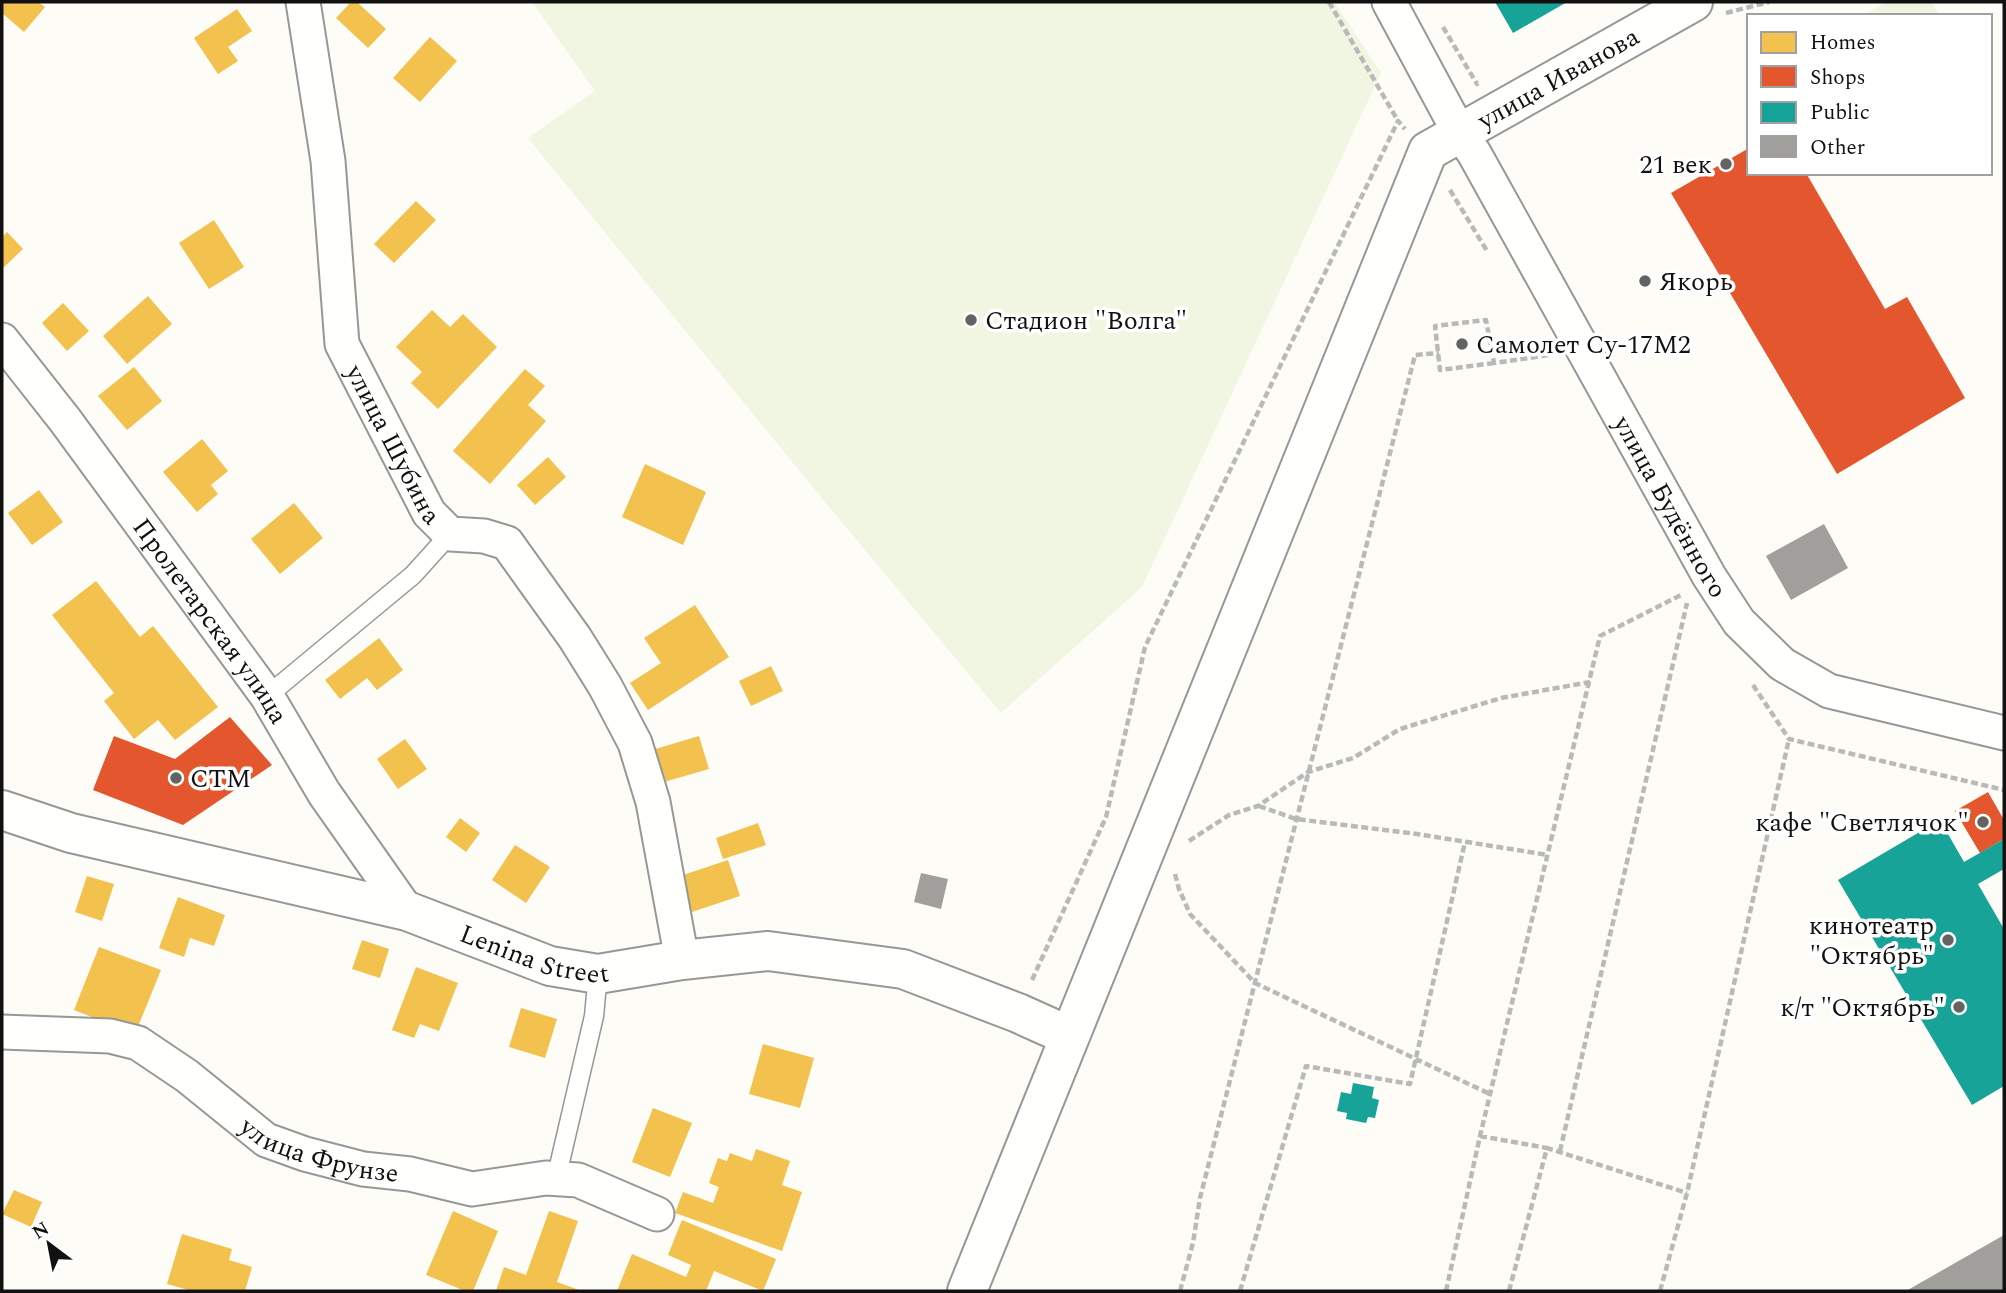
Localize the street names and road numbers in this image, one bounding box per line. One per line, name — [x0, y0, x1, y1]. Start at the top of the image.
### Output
street label: улица Иванова — [1469, 17, 1647, 141]
street label: улица Шубина — [334, 357, 449, 535]
street label: улица Будённого — [1602, 407, 1737, 606]
street label: Пролетарская улица — [122, 510, 298, 732]
street label: Lenina Street — [454, 914, 612, 995]
street label: улица Фрунзе — [230, 1107, 400, 1194]

